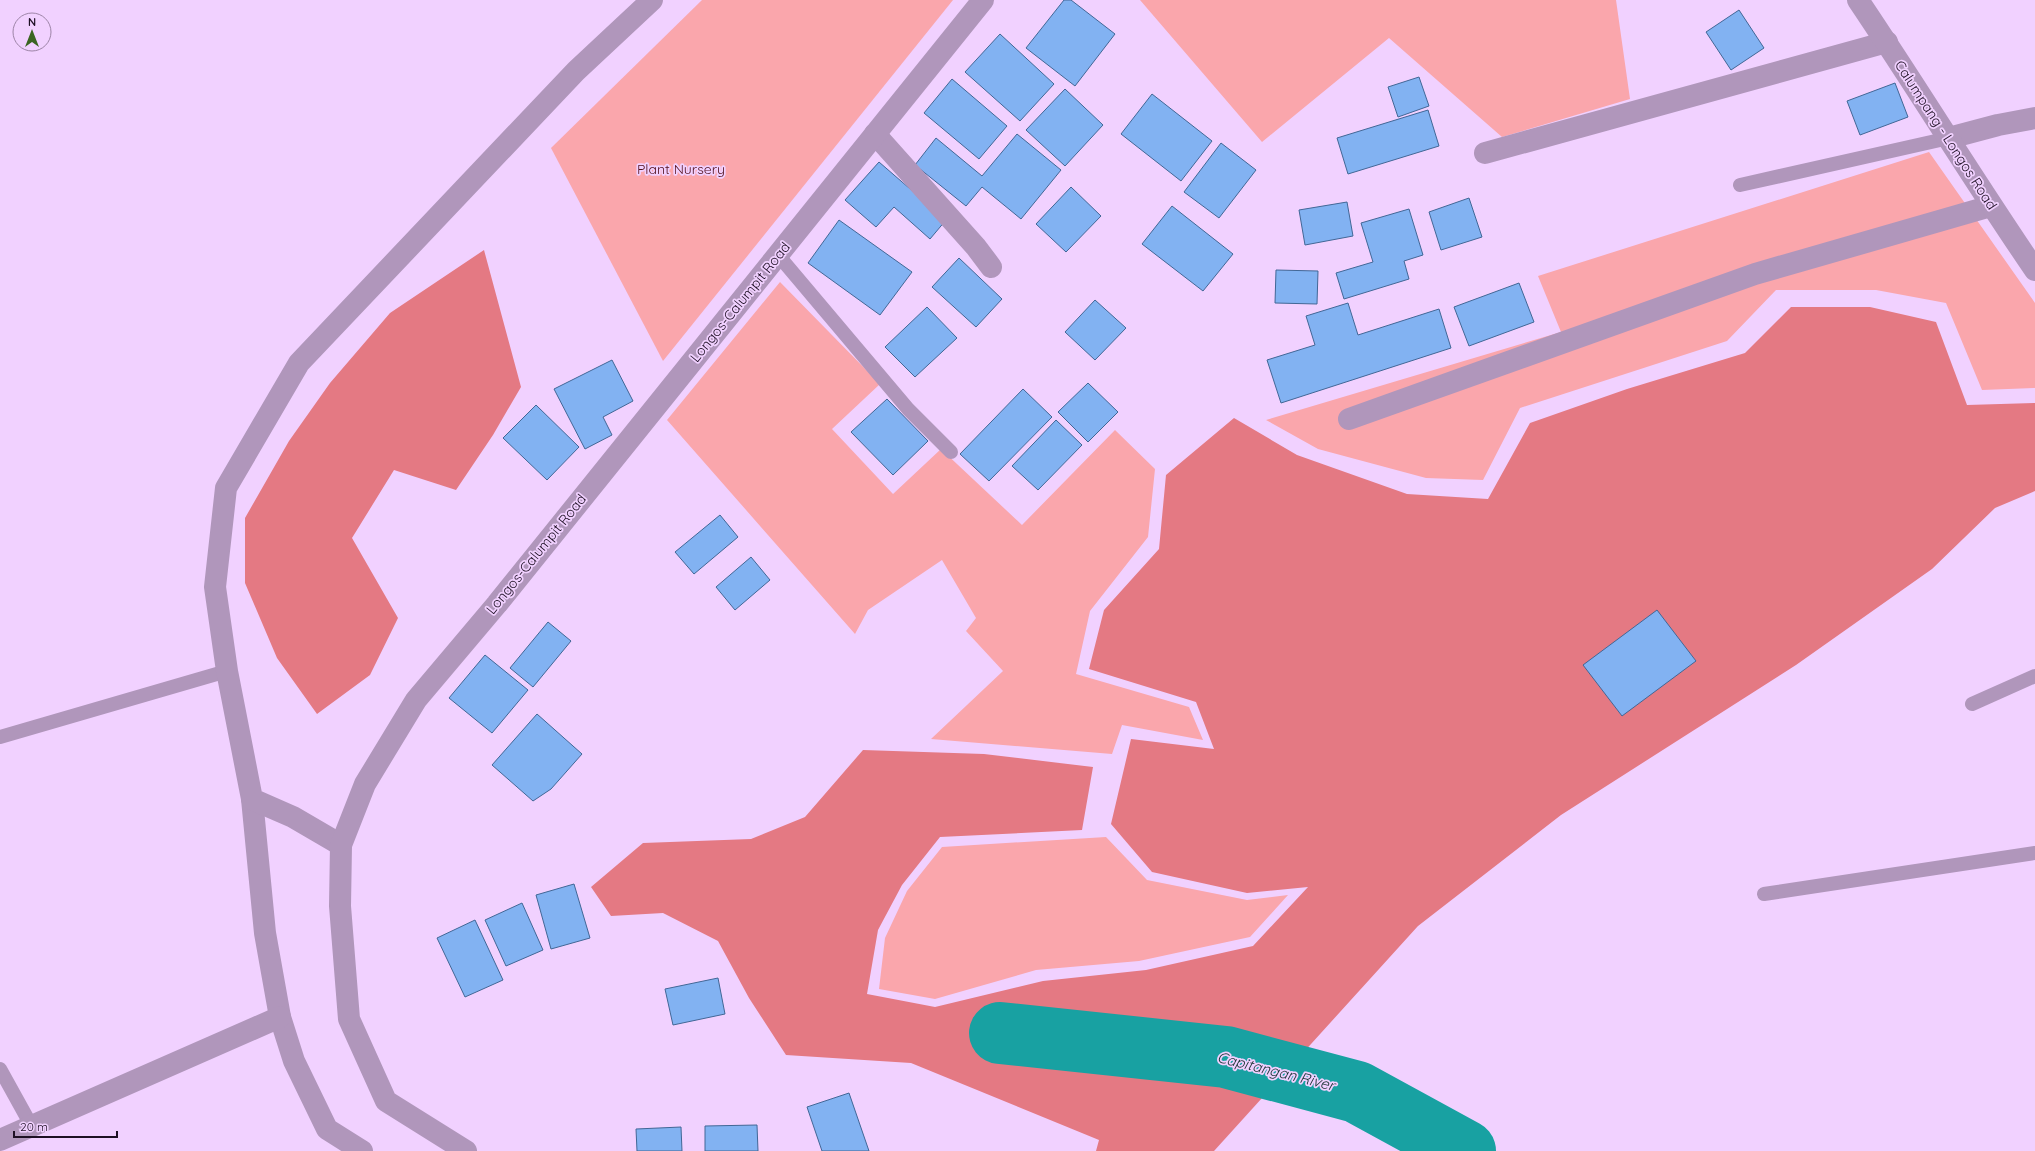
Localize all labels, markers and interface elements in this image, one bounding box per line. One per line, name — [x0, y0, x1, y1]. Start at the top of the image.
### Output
north arrow — [12, 12, 52, 52]
text: N — [28, 15, 36, 29]
street label: Calumpang - Longos Road — [1891, 57, 2001, 213]
park label: Plant Nursery — [637, 160, 725, 178]
street label: Longos-Calumpit Road — [686, 238, 794, 366]
street label: Longos-Calumpit Road — [482, 490, 590, 618]
water label: Capitangan River — [1215, 1047, 1339, 1095]
scale bar — [14, 1113, 117, 1139]
text: 20 m — [20, 1119, 48, 1134]

